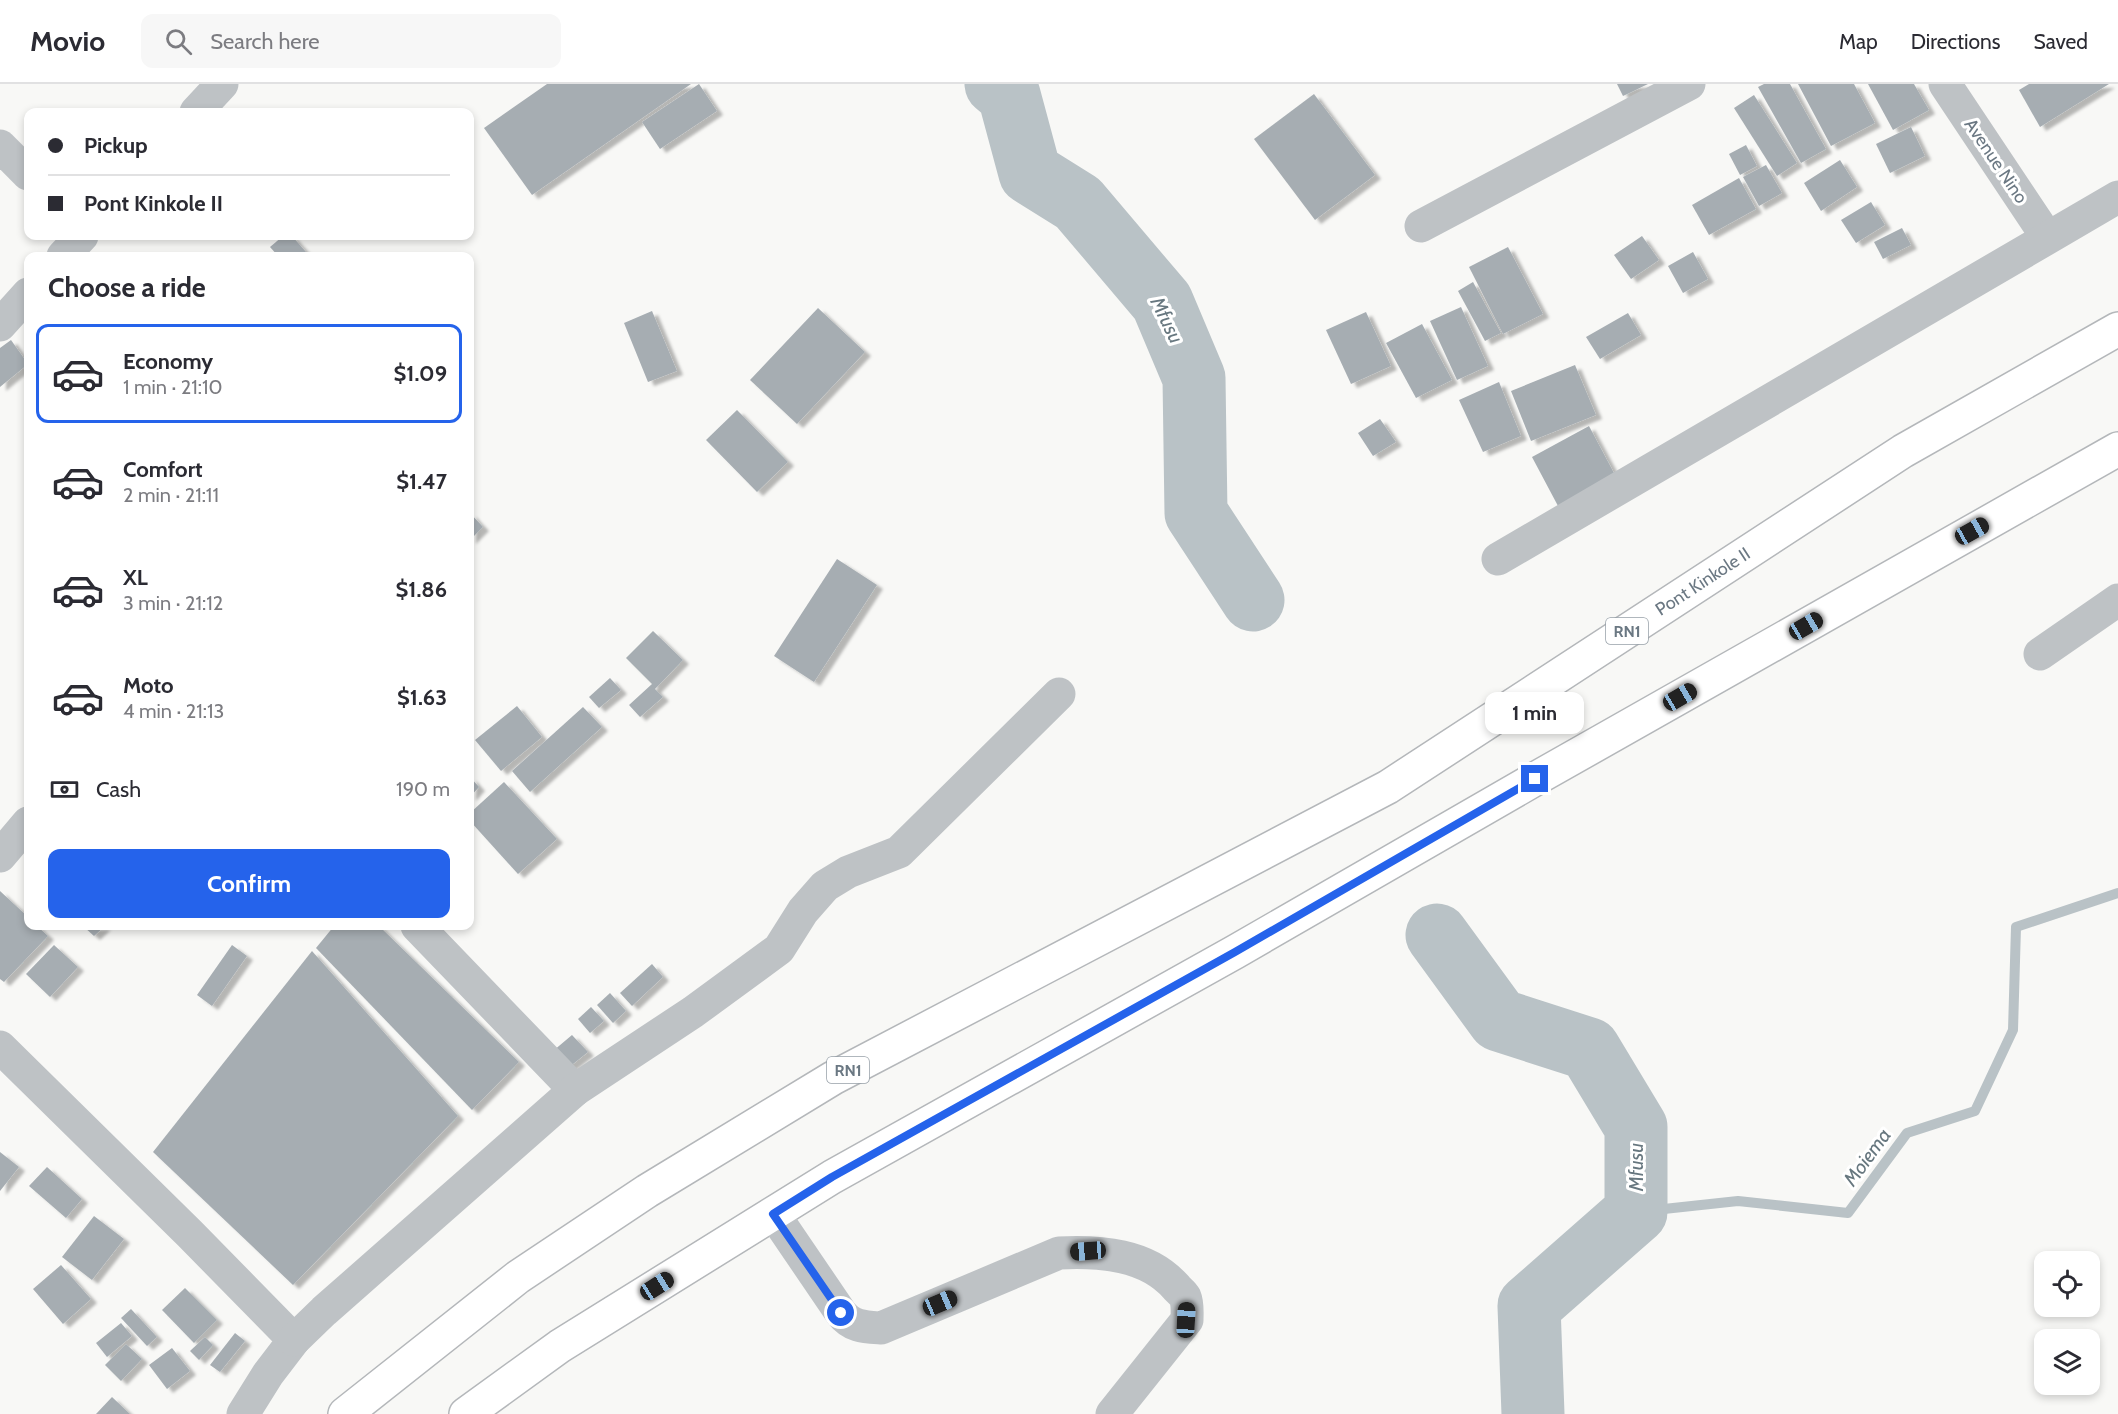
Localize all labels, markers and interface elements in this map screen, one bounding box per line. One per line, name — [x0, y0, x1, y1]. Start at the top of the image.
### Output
search box — [141, 14, 561, 68]
text: Movio — [30, 24, 105, 58]
icon: search — [162, 25, 195, 58]
text: Search here — [210, 28, 320, 55]
text: Map — [1839, 29, 1878, 54]
text: Directions — [1911, 29, 2000, 54]
text: Saved — [2033, 29, 2088, 54]
street label: Avenue Nino — [1960, 114, 2032, 208]
text: Pickup — [84, 132, 148, 159]
text: Pont Kinkole II — [84, 190, 223, 217]
text: Choose a ride — [48, 271, 206, 304]
water label: Mfusu — [1145, 292, 1188, 347]
icon: car — [51, 347, 105, 401]
text: Economy — [123, 348, 213, 375]
text: $1.09 — [394, 360, 447, 387]
text: 1 min · 21:10 — [123, 375, 222, 399]
icon: car — [51, 455, 105, 509]
text: Comfort — [123, 456, 202, 483]
text: $1.47 — [396, 468, 447, 495]
text: 2 min · 21:11 — [123, 483, 219, 507]
car — [1952, 514, 1992, 548]
street label: Pont Kinkole II — [1651, 543, 1754, 620]
icon: car — [51, 563, 105, 617]
text: XL — [123, 564, 148, 591]
text: $1.86 — [396, 576, 447, 603]
text: 3 min · 21:12 — [123, 591, 223, 615]
car — [1786, 609, 1826, 643]
road number: RN1 — [1606, 618, 1648, 644]
icon: car — [51, 671, 105, 725]
text: Moto — [123, 672, 174, 699]
car — [1660, 680, 1700, 714]
text: $1.63 — [397, 684, 447, 711]
callout: 1 min — [1486, 692, 1585, 734]
text: 4 min · 21:13 — [123, 699, 224, 723]
text: 1 min — [1512, 701, 1557, 725]
route end — [1521, 765, 1548, 792]
icon: cash — [48, 773, 81, 806]
text: Cash — [96, 776, 141, 803]
text: 190 m — [396, 777, 450, 801]
button: Confirm — [48, 849, 450, 918]
road number: RN1 — [827, 1057, 869, 1083]
water label: Moiema — [1837, 1124, 1896, 1191]
water label: Mfusu — [1624, 1143, 1648, 1192]
car — [1069, 1241, 1107, 1261]
map controls — [2034, 1251, 2100, 1395]
button: locate — [2034, 1251, 2100, 1317]
car — [637, 1269, 677, 1303]
car — [920, 1288, 960, 1318]
route start — [827, 1299, 854, 1326]
car — [1176, 1302, 1196, 1338]
button: layers — [2034, 1329, 2100, 1395]

